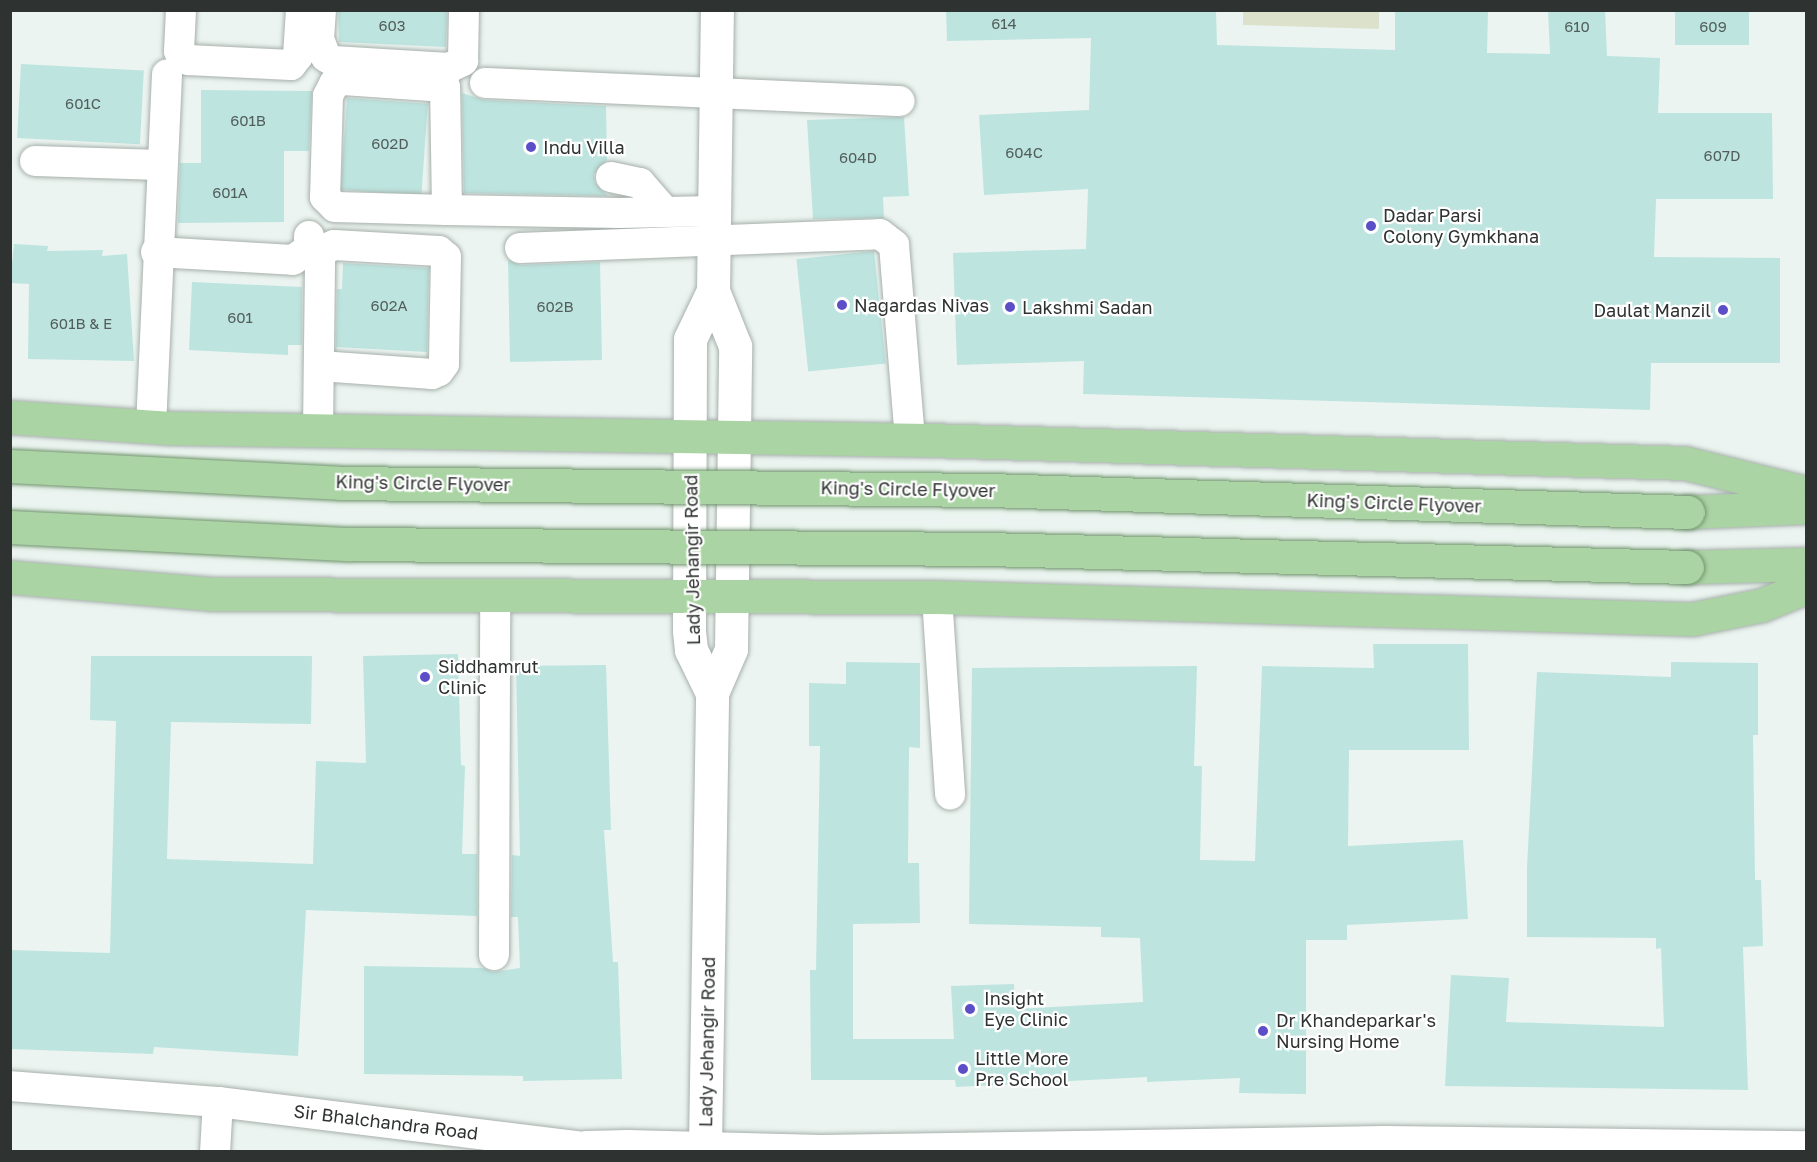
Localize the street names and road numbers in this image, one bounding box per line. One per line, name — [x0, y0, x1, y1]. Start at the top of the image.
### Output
street label: King's Circle Flyover — [335, 471, 511, 495]
street label: Lady Jehangir Road — [680, 475, 704, 645]
street label: King's Circle Flyover — [820, 477, 996, 501]
street label: King's Circle Flyover — [1306, 489, 1482, 517]
street label: Lady Jehangir Road — [695, 957, 719, 1127]
street label: Sir Bhalchandra Road — [293, 1100, 479, 1144]

